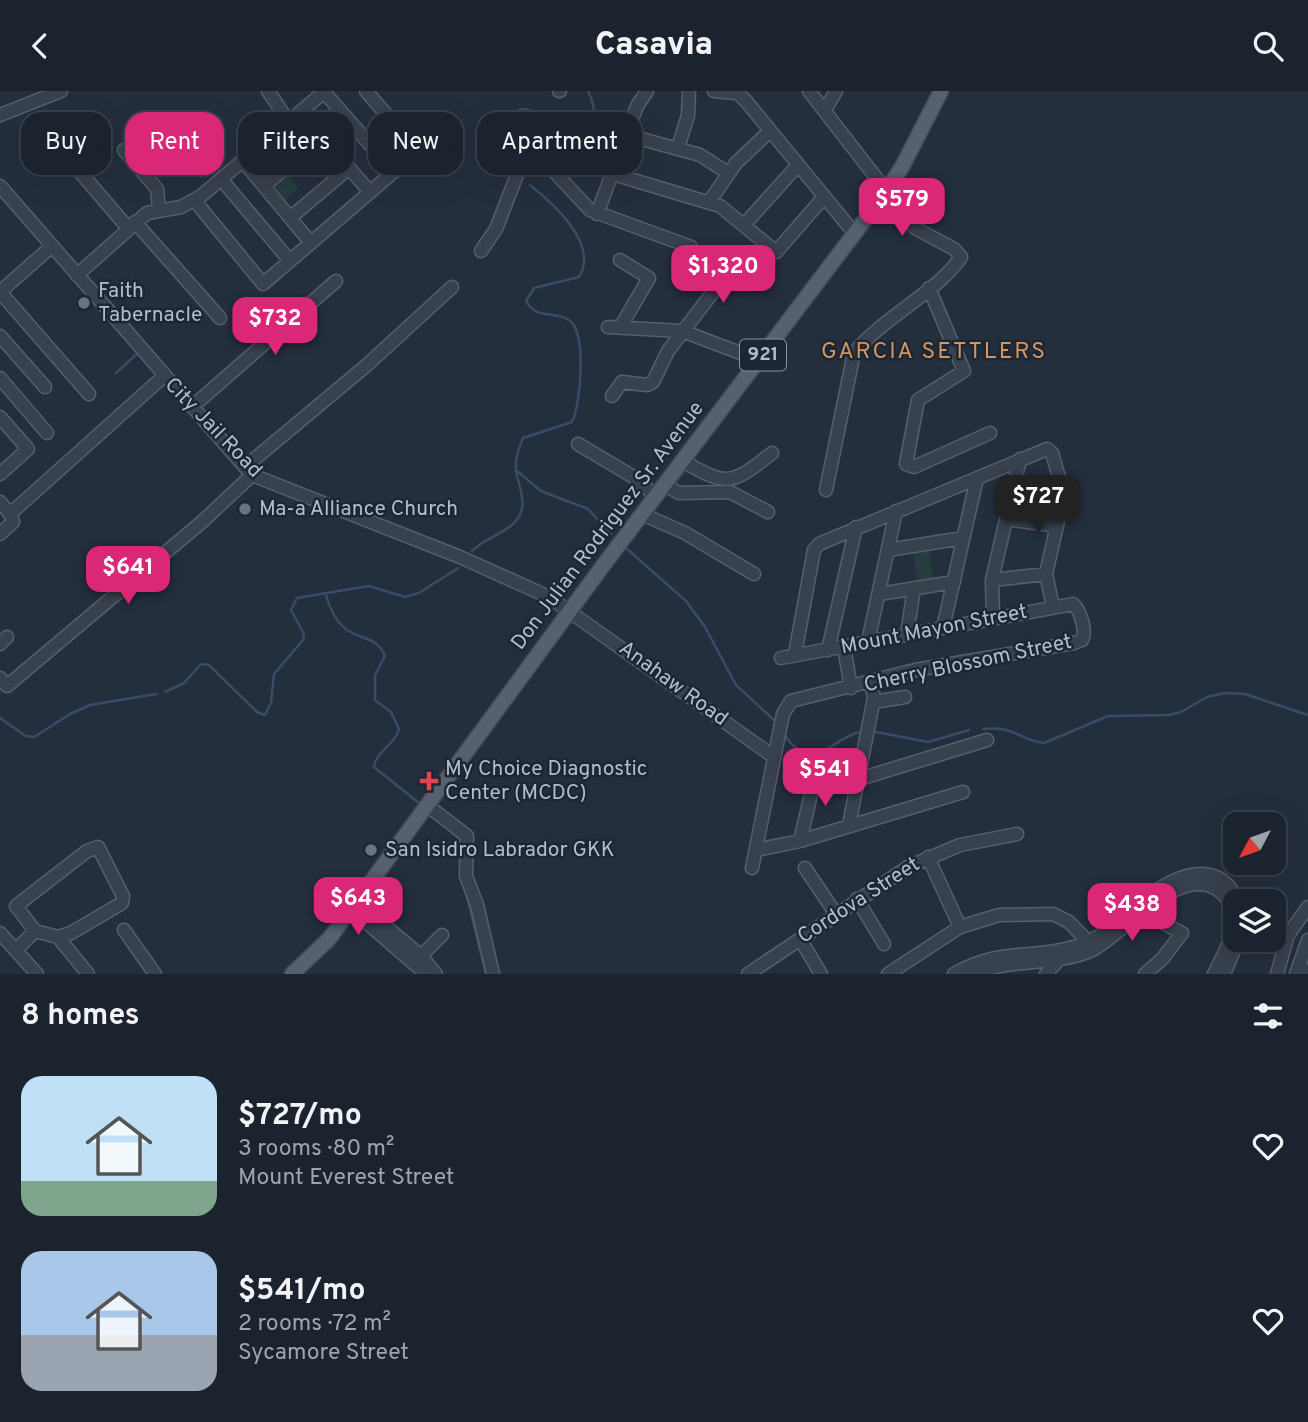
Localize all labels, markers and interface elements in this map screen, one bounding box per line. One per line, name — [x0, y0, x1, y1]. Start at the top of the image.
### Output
text: Casavia — [595, 26, 713, 66]
icon: back — [21, 27, 59, 65]
icon: search — [1249, 27, 1287, 65]
chip: Buy — [21, 112, 111, 175]
chip: Rent — [125, 112, 224, 175]
chip: Filters — [238, 112, 354, 175]
chip: New — [368, 112, 463, 175]
chip: Apartment — [477, 112, 642, 175]
pin: $579 — [861, 179, 943, 238]
text: $579 — [875, 186, 929, 215]
pin: $1,320 — [666, 245, 780, 305]
text: $1,320 — [687, 253, 759, 282]
place label: Faith Tabernacle — [98, 278, 202, 329]
marker: Faith Tabernacle — [76, 295, 92, 311]
pin: $732 — [234, 297, 316, 357]
text: $732 — [248, 305, 302, 334]
district label: GARCIA SETTLERS — [821, 338, 1047, 367]
road number: 921 — [740, 339, 786, 371]
street label: City Jail Road — [158, 372, 268, 484]
street label: Don Julian Rodriguez Sr. Avenue — [506, 396, 710, 656]
pin: $727 — [997, 475, 1079, 535]
text: $727 — [1012, 483, 1064, 512]
place label: Ma-a Alliance Church — [259, 496, 458, 523]
marker: Ma-a Alliance Church — [237, 501, 253, 517]
pin: $641 — [87, 547, 169, 606]
text: $641 — [102, 554, 154, 583]
street label: Mount Mayon Street — [838, 599, 1030, 661]
street label: Cherry Blossom Street — [861, 629, 1075, 699]
street label: Anahaw Road — [613, 635, 733, 733]
pin: $541 — [784, 749, 866, 808]
place label: My Choice Diagnostic Center (MCDC) — [445, 756, 647, 807]
text: $541 — [799, 756, 851, 785]
marker: My Choice Diagnostic Center (MCDC) — [419, 771, 439, 791]
north arrow — [1223, 812, 1286, 875]
map controls — [1223, 812, 1286, 952]
place label: San Isidro Labrador GKK — [385, 837, 615, 864]
marker: San Isidro Labrador GKK — [363, 842, 379, 858]
street label: Cordova Street — [793, 851, 925, 951]
pin: $643 — [317, 877, 399, 937]
pin: $438 — [1091, 883, 1173, 943]
text: $643 — [330, 885, 386, 914]
button: layers — [1223, 889, 1286, 952]
text: $438 — [1104, 891, 1160, 920]
icon: filters — [1249, 997, 1287, 1035]
text: 8 homes — [21, 998, 140, 1035]
text: $727/mo — [238, 1098, 362, 1135]
icon: home — [77, 1104, 161, 1188]
icon: heart — [1249, 1127, 1287, 1165]
text: 3 rooms · 80 m² — [238, 1135, 394, 1164]
text: Mount Everest Street — [238, 1164, 455, 1193]
text: $541/mo — [238, 1273, 365, 1310]
icon: home — [77, 1279, 161, 1363]
icon: heart — [1249, 1302, 1287, 1340]
text: 2 rooms · 72 m² — [238, 1310, 391, 1339]
text: Sycamore Street — [238, 1339, 409, 1368]

